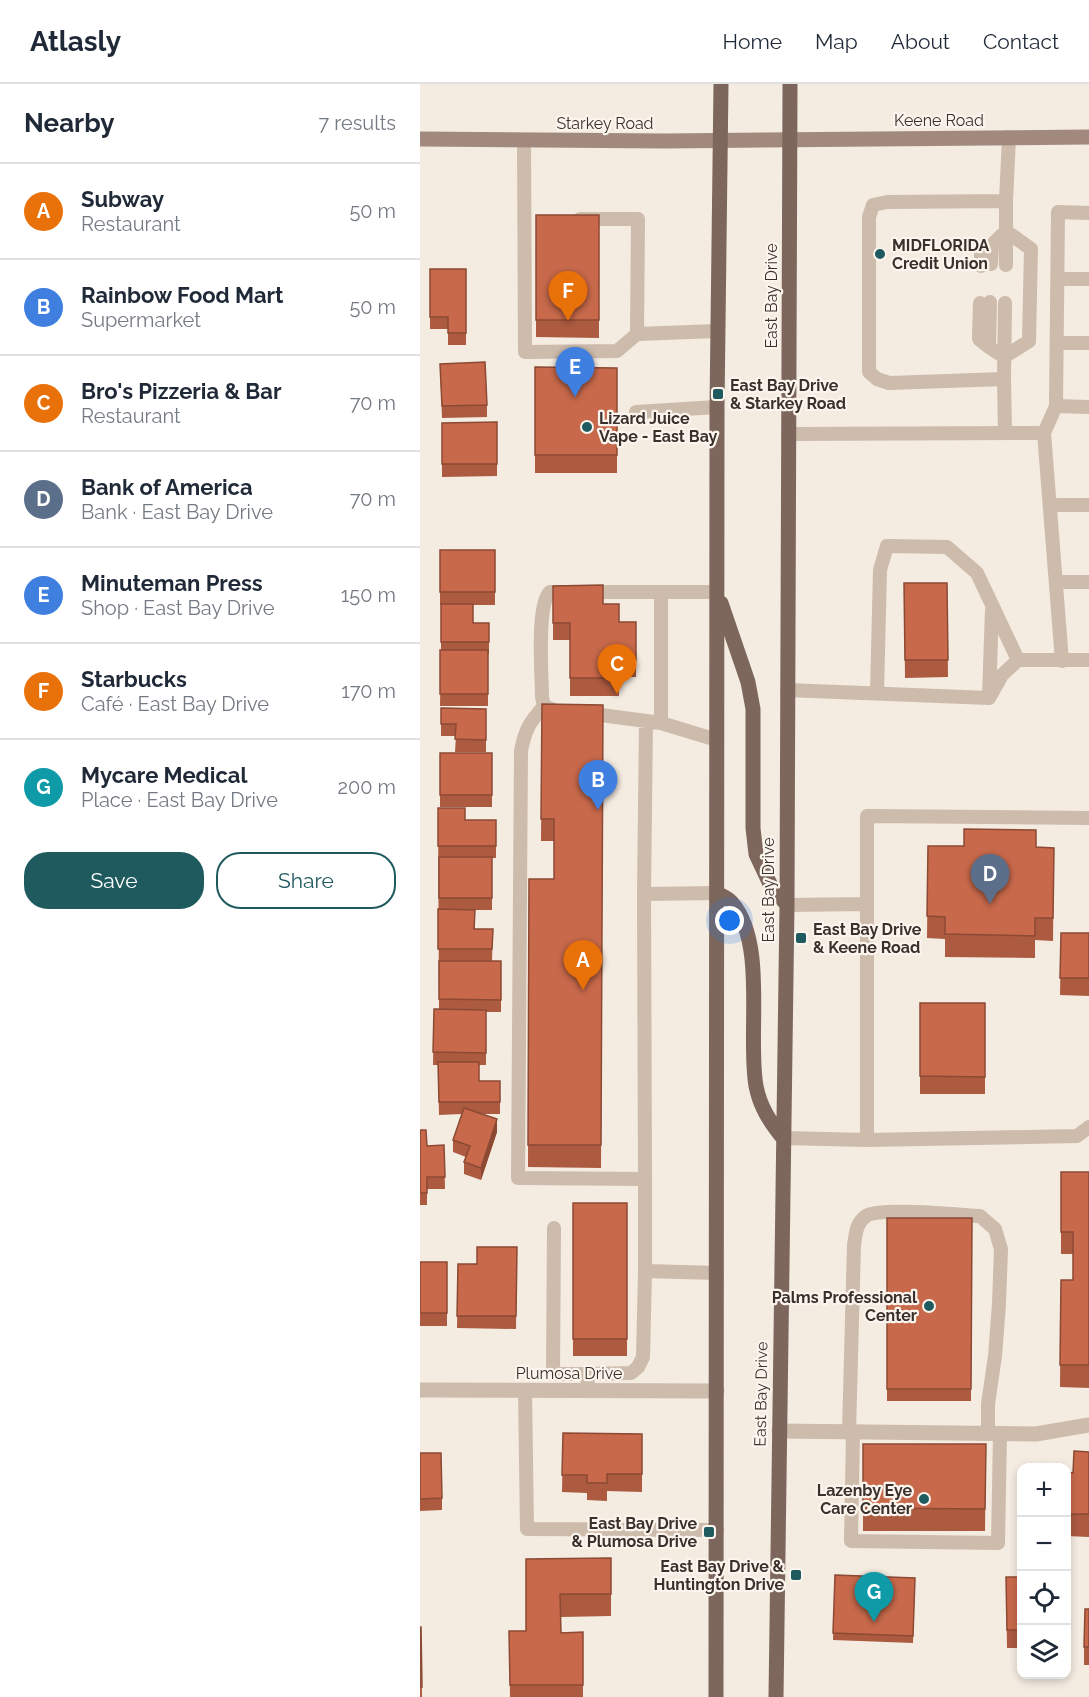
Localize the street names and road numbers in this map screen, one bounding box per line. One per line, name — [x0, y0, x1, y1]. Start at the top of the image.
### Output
street label: Keene Road — [894, 111, 984, 130]
street label: Starkey Road — [556, 114, 654, 133]
street label: East Bay Drive — [762, 243, 781, 349]
street label: East Bay Drive — [759, 837, 778, 943]
street label: East Bay Drive — [751, 1341, 771, 1447]
street label: Plumosa Drive — [516, 1364, 622, 1383]

